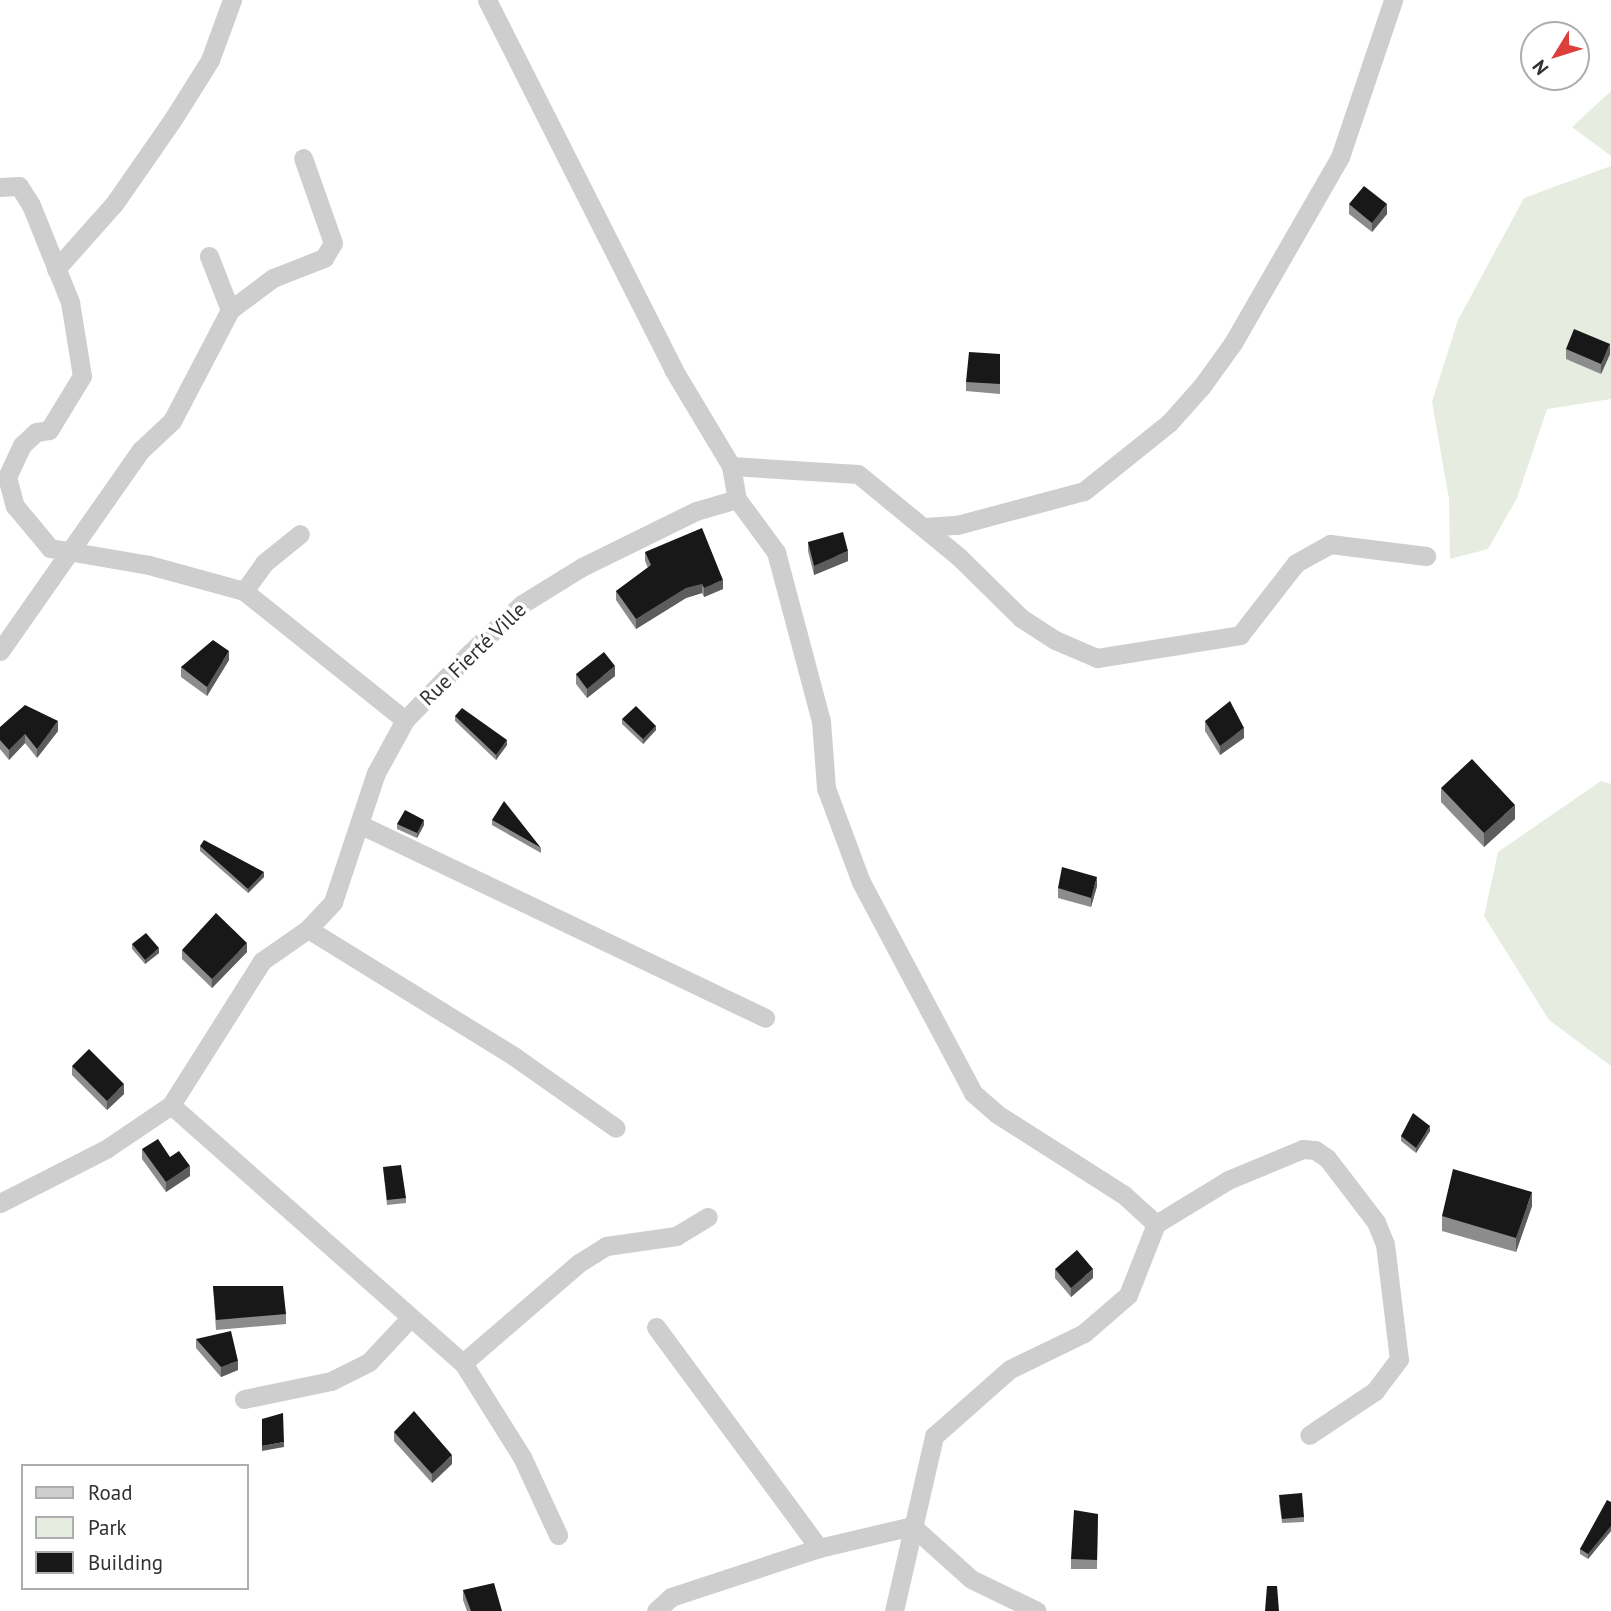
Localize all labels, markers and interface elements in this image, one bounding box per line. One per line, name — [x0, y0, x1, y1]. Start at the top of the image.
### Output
north arrow — [1520, 21, 1590, 91]
text: N — [1527, 55, 1553, 80]
street label: Rue Fierté Ville — [414, 597, 532, 711]
legend — [21, 1464, 248, 1590]
text: Road — [88, 1479, 132, 1506]
text: Park — [88, 1514, 127, 1541]
text: Building — [88, 1549, 163, 1576]

